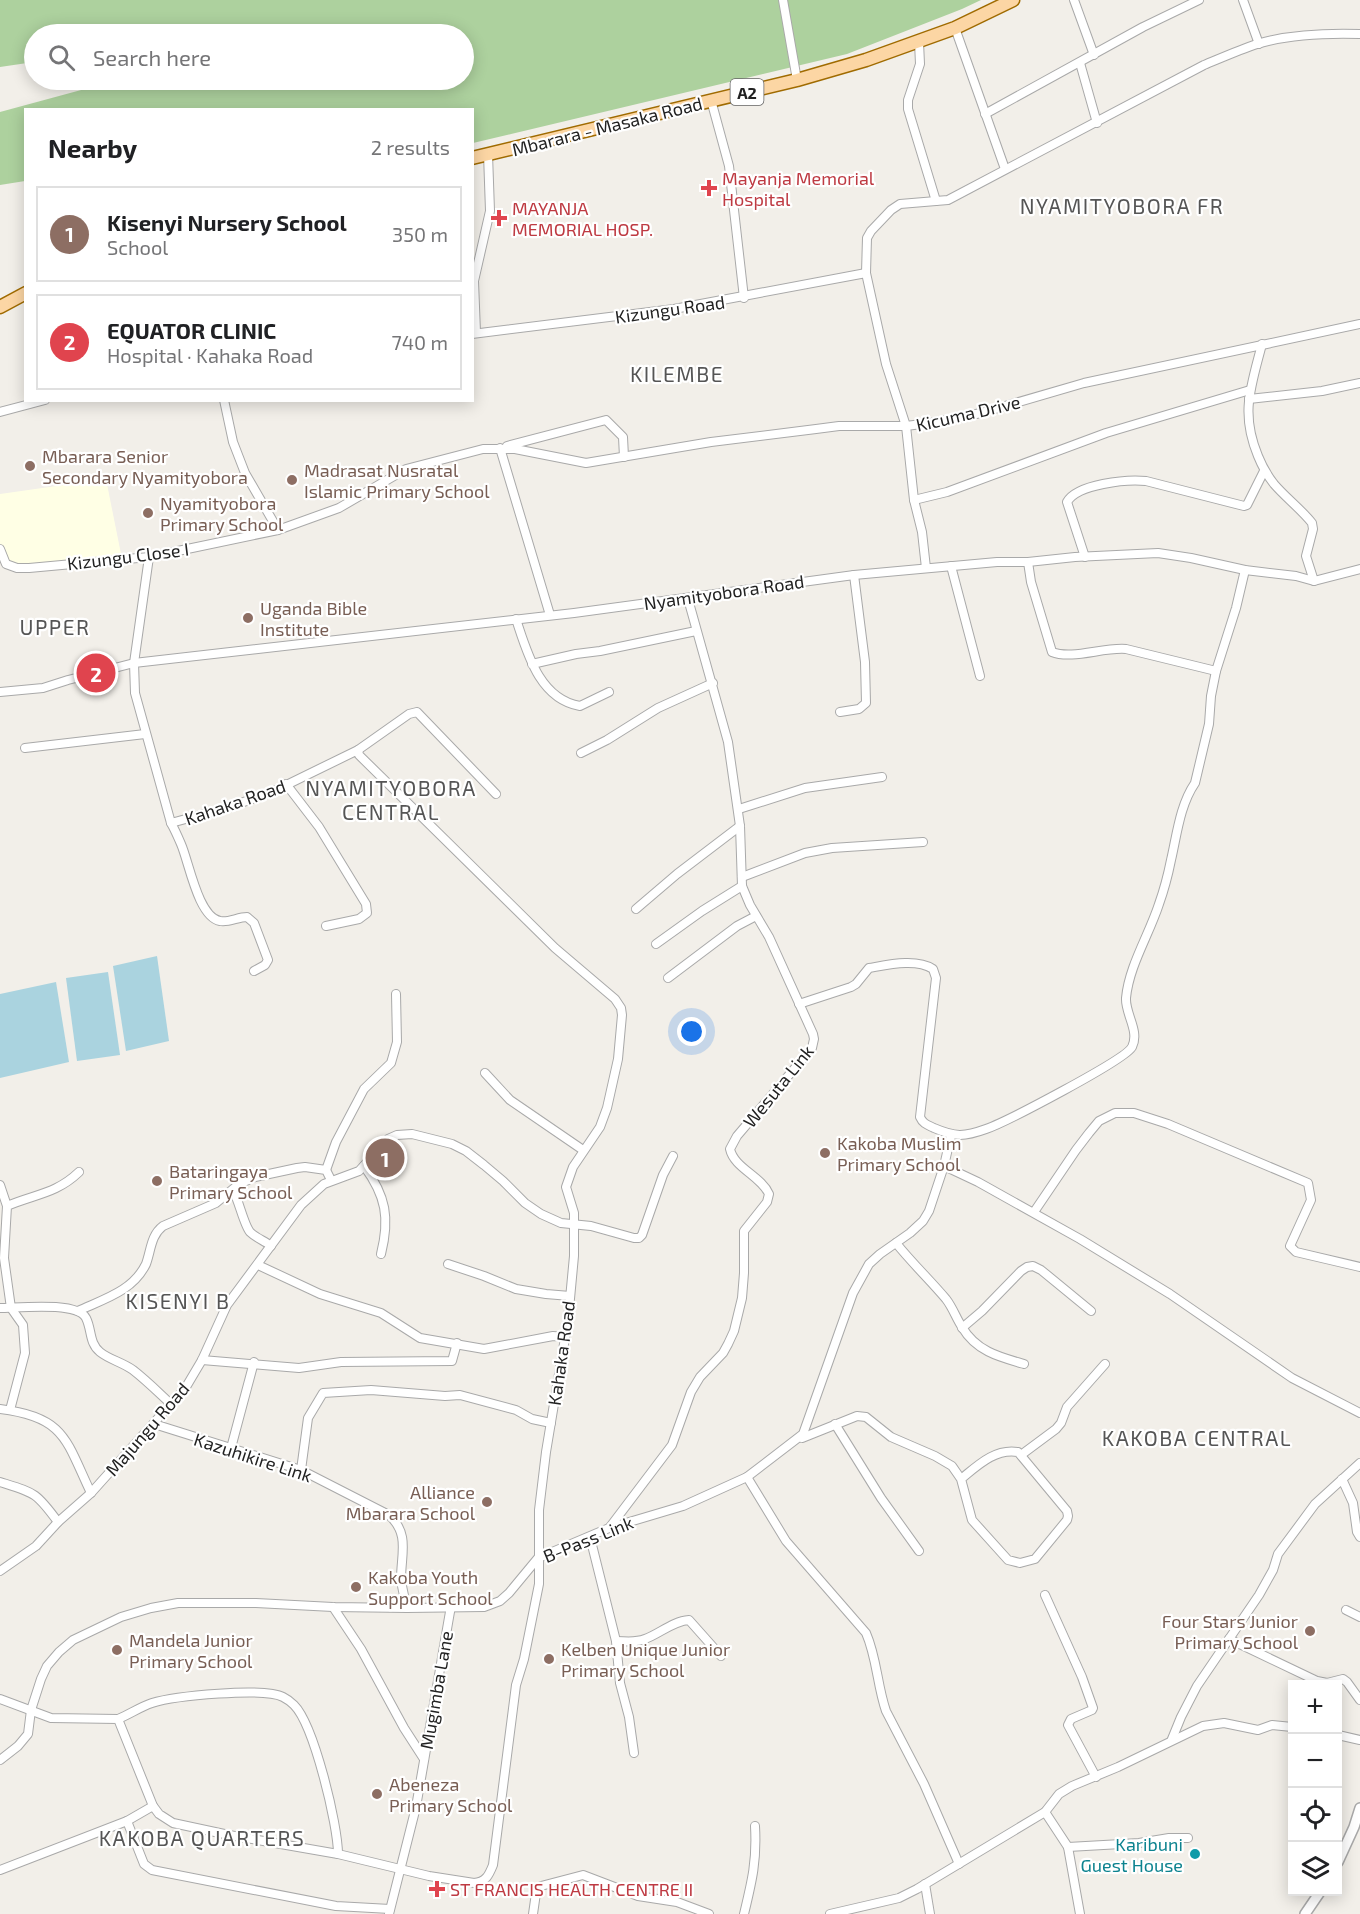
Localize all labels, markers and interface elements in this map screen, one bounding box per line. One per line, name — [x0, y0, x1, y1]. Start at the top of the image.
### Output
search box — [24, 24, 474, 90]
icon: search — [45, 41, 78, 74]
text: Search here — [93, 44, 211, 70]
road number: A2 — [730, 79, 764, 105]
street label: Mbarara - Masaka Road — [510, 92, 704, 160]
text: Nearby — [48, 132, 137, 163]
text: 2 results — [371, 135, 450, 159]
place label: Mayanja Memorial Hospital — [722, 167, 875, 210]
marker: Mayanja Memorial Hospital — [700, 179, 718, 197]
district label: NYAMITYOBORA FR — [1020, 193, 1224, 218]
place label: MAYANJA MEMORIAL HOSP. — [512, 197, 653, 240]
text: Kisenyi Nursery School — [107, 209, 347, 235]
marker: MAYANJA MEMORIAL HOSP. — [490, 209, 508, 227]
text: 1 — [65, 222, 74, 246]
text: 350 m — [392, 222, 448, 246]
text: School — [107, 235, 168, 259]
street label: Kizungu Road — [614, 290, 726, 328]
text: EQUATOR CLINIC — [107, 317, 276, 343]
text: 2 — [64, 330, 75, 354]
text: 740 m — [391, 330, 448, 354]
text: Hospital · Kahaka Road — [107, 343, 313, 367]
district label: KILEMBE — [630, 361, 724, 386]
street label: Kicuma Drive — [914, 390, 1022, 436]
place label: Mbarara Senior Secondary Nyamityobora — [42, 445, 248, 488]
marker: Mbarara Senior Secondary Nyamityobora — [23, 459, 37, 473]
place label: Madrasat Nusratal Islamic Primary School — [304, 459, 490, 502]
marker: Madrasat Nusratal Islamic Primary School — [285, 473, 299, 487]
place label: Nyamityobora Primary School — [160, 492, 284, 535]
marker: Nyamityobora Primary School — [141, 506, 155, 520]
street label: Kizungu Close I — [66, 538, 190, 574]
street label: Nyamityobora Road — [642, 570, 806, 614]
place label: Uganda Bible Institute — [260, 597, 367, 640]
marker: Uganda Bible Institute — [241, 611, 255, 625]
district label: UPPER — [19, 614, 91, 639]
pin: 2 — [76, 650, 116, 696]
street label: Kahaka Road — [182, 774, 288, 830]
district label: NYAMITYOBORA CENTRAL — [305, 775, 477, 824]
your location — [677, 1017, 706, 1046]
street label: Wesuta Link — [738, 1040, 818, 1132]
place label: Kakoba Muslim Primary School — [837, 1132, 962, 1175]
pin: 1 — [366, 1136, 404, 1180]
marker: Kakoba Muslim Primary School — [818, 1146, 832, 1160]
place label: Bataringaya Primary School — [169, 1160, 293, 1203]
marker: Bataringaya Primary School — [150, 1174, 164, 1188]
district label: KISENYI B — [126, 1288, 230, 1313]
street label: Kahaka Road — [543, 1299, 579, 1407]
street label: Majungu Road — [100, 1378, 194, 1480]
district label: KAKOBA CENTRAL — [1102, 1425, 1292, 1450]
street label: Kazuhikire Link — [191, 1428, 315, 1486]
place label: Alliance Mbarara School — [346, 1481, 476, 1524]
marker: Alliance Mbarara School — [480, 1495, 494, 1509]
street label: B-Pass Link — [540, 1511, 636, 1567]
place label: Kakoba Youth Support School — [368, 1566, 493, 1609]
marker: Kakoba Youth Support School — [349, 1580, 363, 1594]
place label: Four Stars Junior Primary School — [1162, 1610, 1299, 1653]
marker: Four Stars Junior Primary School — [1303, 1624, 1317, 1638]
place label: Mandela Junior Primary School — [129, 1629, 253, 1672]
street label: Mugimba Lane — [415, 1629, 457, 1751]
place label: Kelben Unique Junior Primary School — [561, 1638, 730, 1681]
marker: Mandela Junior Primary School — [110, 1643, 124, 1657]
marker: Kelben Unique Junior Primary School — [542, 1652, 556, 1666]
map controls — [1288, 1680, 1342, 1896]
button: + — [1288, 1680, 1342, 1734]
button: − — [1288, 1734, 1342, 1788]
place label: Abeneza Primary School — [389, 1773, 513, 1816]
marker: Abeneza Primary School — [370, 1787, 384, 1801]
button: locate — [1288, 1788, 1342, 1842]
district label: KAKOBA QUARTERS — [99, 1825, 305, 1851]
place label: Karibuni Guest House — [1080, 1833, 1183, 1876]
button: layers — [1288, 1842, 1342, 1896]
marker: Karibuni Guest House — [1188, 1847, 1202, 1861]
place label: ST FRANCIS HEALTH CENTRE II — [450, 1878, 693, 1900]
marker: ST FRANCIS HEALTH CENTRE II — [428, 1880, 446, 1898]

